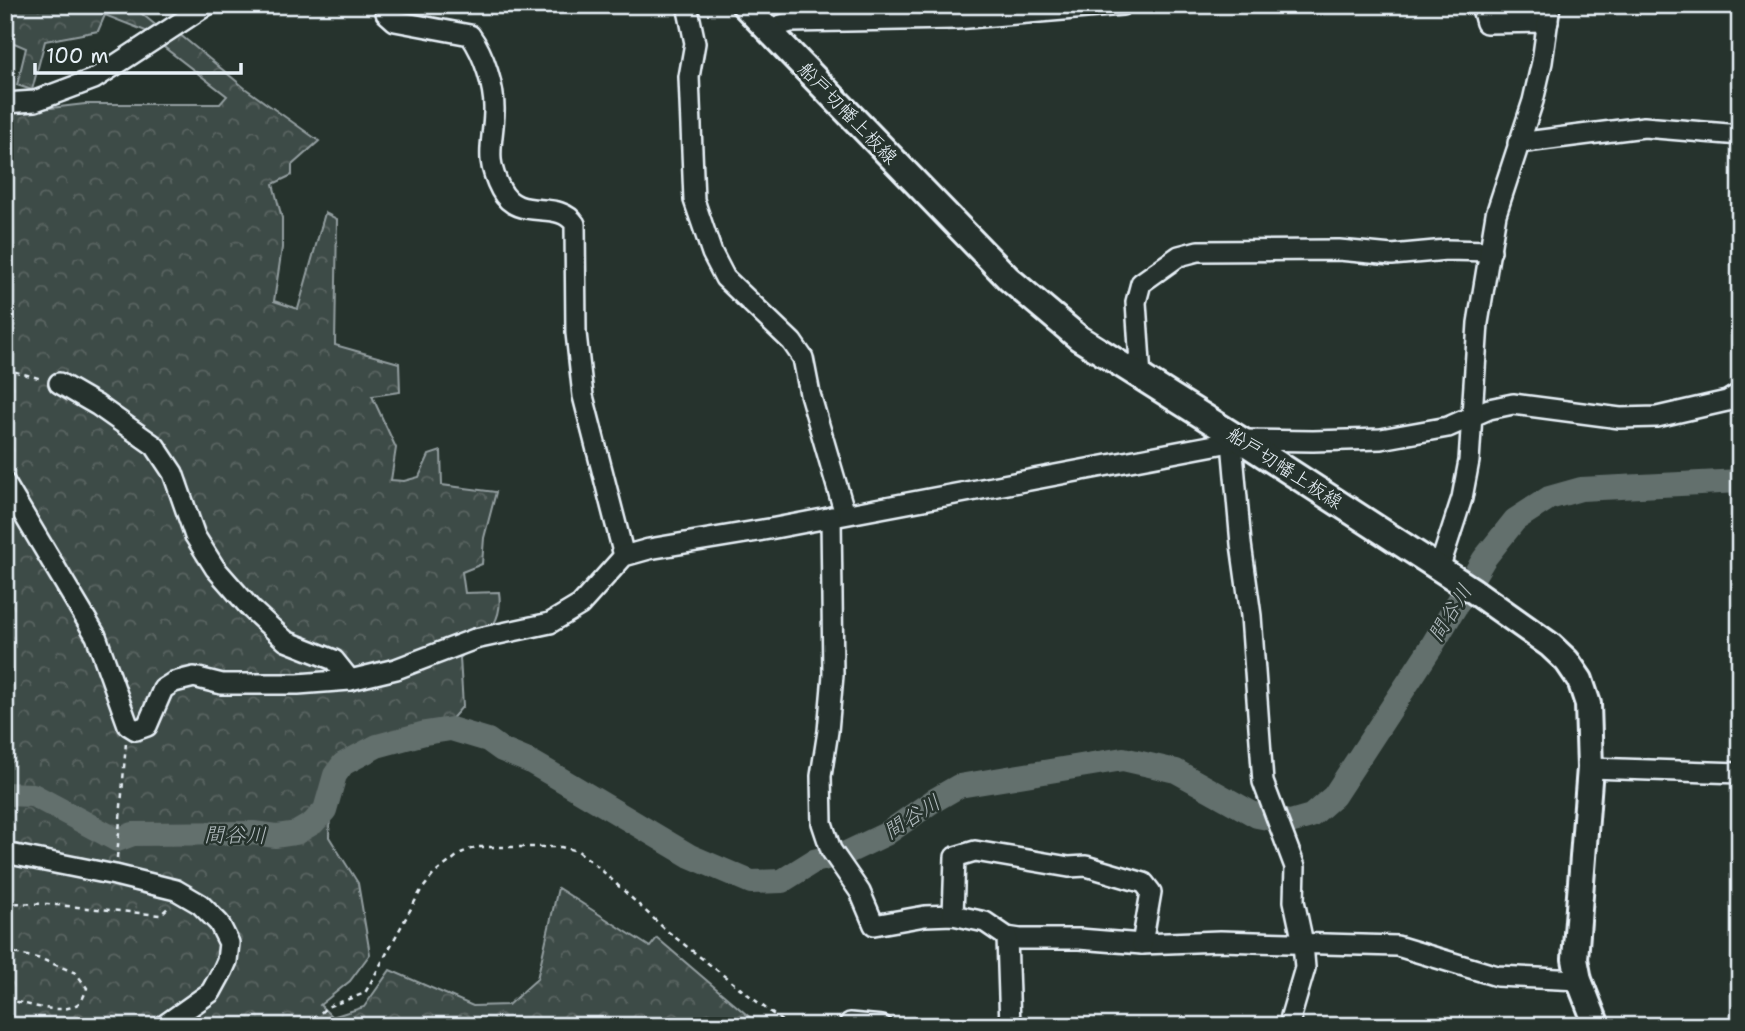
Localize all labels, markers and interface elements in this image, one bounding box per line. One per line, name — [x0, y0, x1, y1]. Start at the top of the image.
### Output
scale bar — [35, 32, 242, 76]
text: 100 m — [46, 42, 109, 70]
street label: 船戸切幡上板線 — [793, 56, 903, 170]
street label: 船戸切幡上板線 — [1222, 421, 1348, 515]
water label: 間谷川 — [1421, 579, 1479, 647]
water label: 間谷川 — [878, 788, 946, 846]
water label: 間谷川 — [203, 820, 267, 850]

